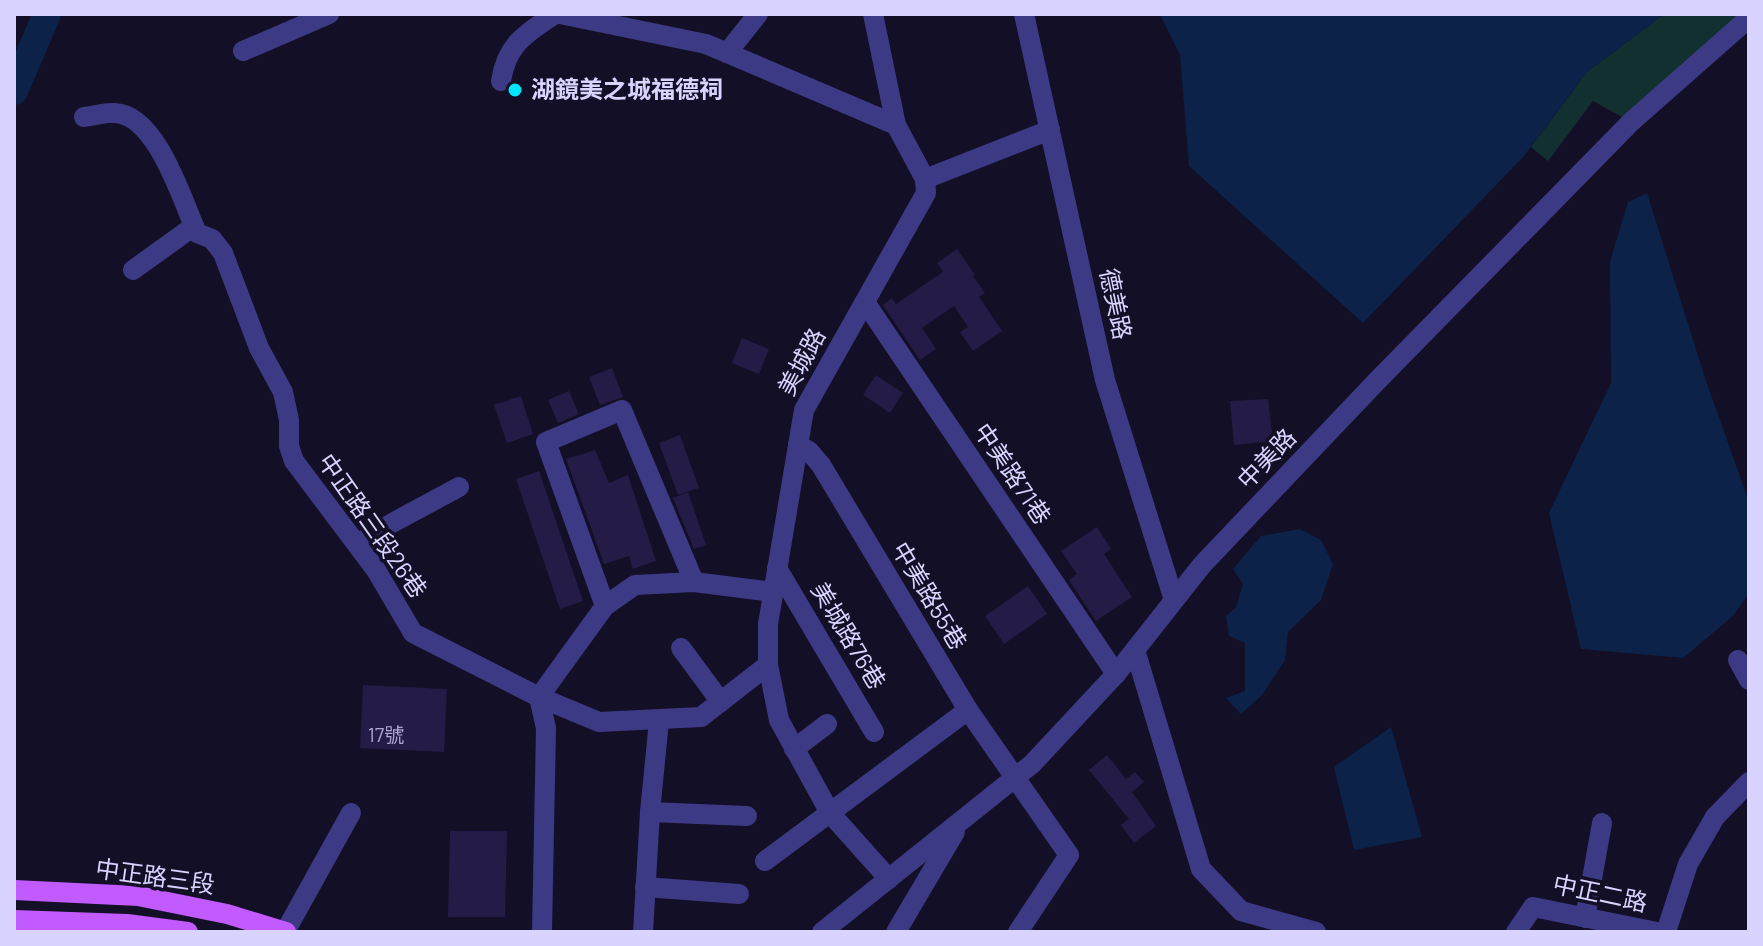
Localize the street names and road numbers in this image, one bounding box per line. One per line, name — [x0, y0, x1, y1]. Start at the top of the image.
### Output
street label: 德美路 — [1095, 265, 1138, 342]
street label: 美城路 — [771, 323, 830, 400]
street label: 中美路71巷 — [969, 417, 1058, 529]
street label: 中美路 — [1230, 422, 1301, 494]
street label: 中正路三段26巷 — [313, 448, 434, 603]
street label: 中美路55巷 — [887, 536, 974, 654]
street label: 美城路76巷 — [806, 576, 893, 694]
street label: 中正路三段 — [94, 853, 217, 898]
street label: 中正二路 — [1550, 868, 1650, 917]

